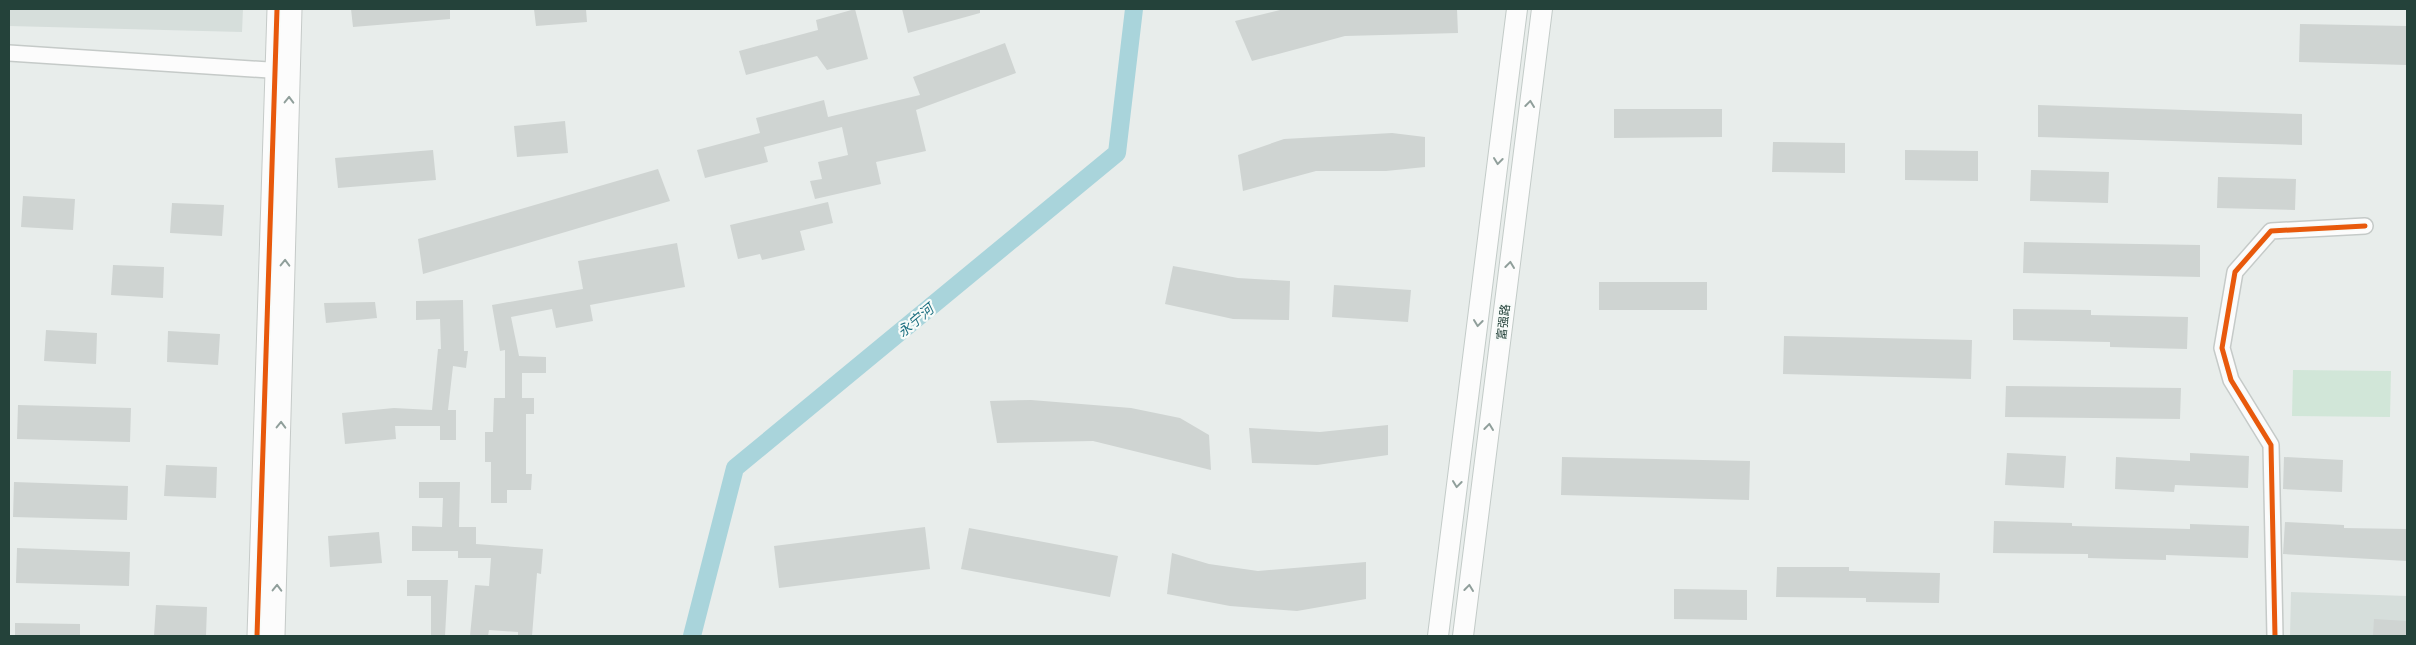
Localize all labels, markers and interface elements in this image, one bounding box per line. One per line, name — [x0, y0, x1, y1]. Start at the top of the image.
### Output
one-way arrow — [284, 96, 295, 104]
one-way arrow — [1524, 100, 1535, 108]
one-way arrow — [1493, 158, 1504, 166]
one-way arrow — [280, 258, 290, 266]
one-way arrow — [1504, 261, 1515, 269]
water label: 永宁河 — [893, 298, 939, 340]
street label: 富强路 — [1493, 303, 1513, 341]
one-way arrow — [1473, 319, 1484, 327]
one-way arrow — [276, 421, 286, 428]
one-way arrow — [1483, 422, 1494, 430]
one-way arrow — [1452, 480, 1463, 488]
one-way arrow — [271, 583, 282, 591]
one-way arrow — [1463, 584, 1474, 592]

